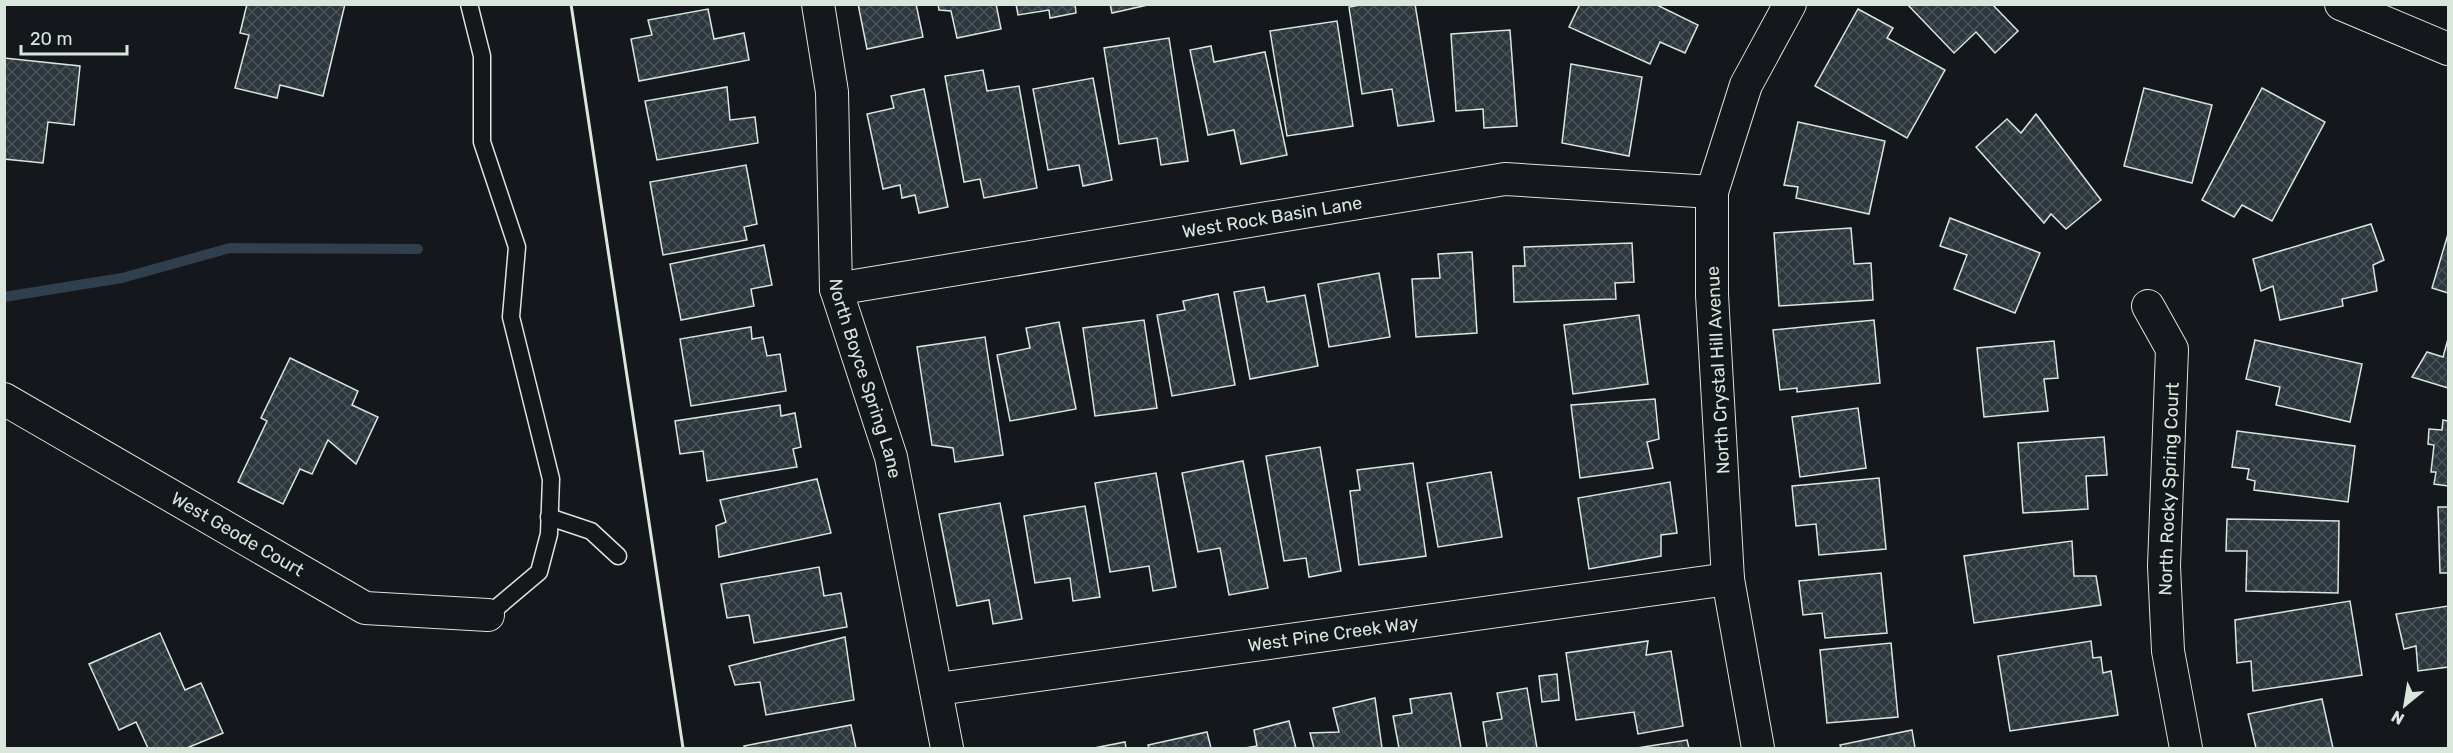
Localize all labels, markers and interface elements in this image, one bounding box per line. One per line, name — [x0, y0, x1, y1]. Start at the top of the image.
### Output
scale bar — [21, 18, 128, 56]
text: 20 m — [30, 28, 72, 50]
street label: West Rock Basin Lane — [1180, 192, 1364, 243]
street label: North Crystal Hill Avenue — [1702, 265, 1734, 475]
street label: North Boyce Spring Lane — [825, 278, 906, 480]
street label: North Rocky Spring Court — [2154, 382, 2184, 596]
street label: West Geode Court — [167, 487, 308, 581]
street label: West Pine Creek Way — [1247, 611, 1420, 657]
north arrow — [2375, 675, 2435, 735]
text: N — [2388, 706, 2407, 729]

